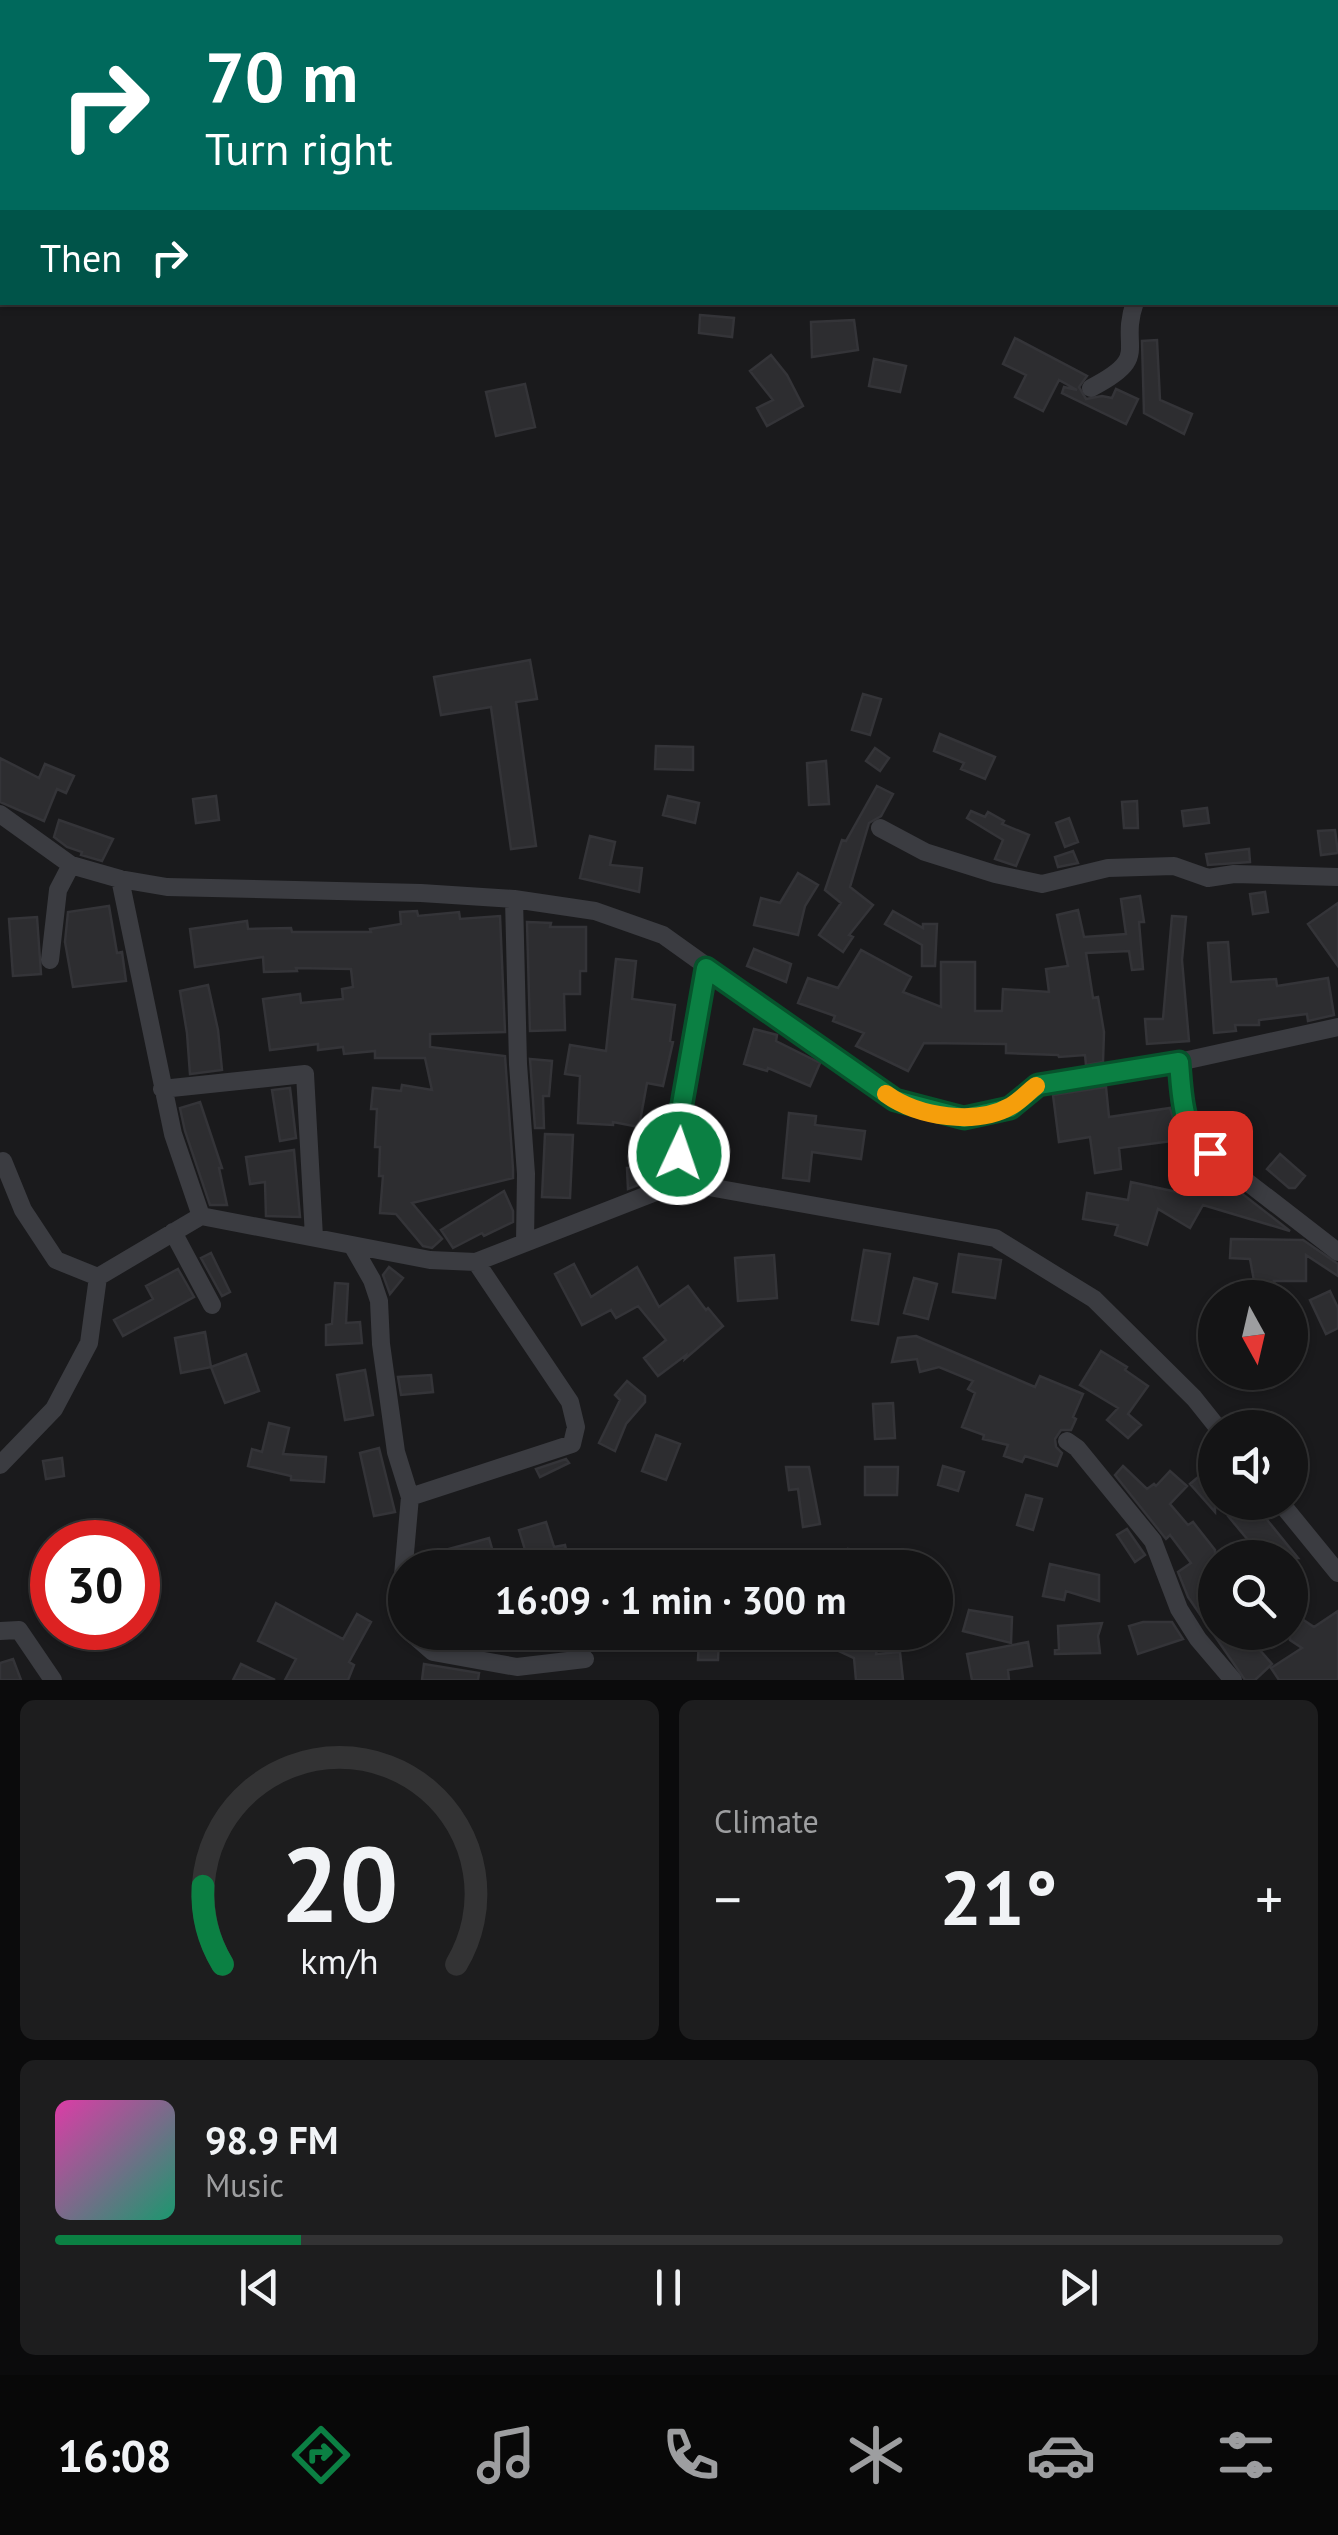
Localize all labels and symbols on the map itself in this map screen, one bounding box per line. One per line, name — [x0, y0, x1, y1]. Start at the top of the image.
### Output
position arrow — [627, 1102, 731, 1206]
pin — [1168, 1111, 1253, 1196]
north arrow — [1198, 1280, 1308, 1390]
speed limit sign: 30 — [30, 1520, 160, 1650]

